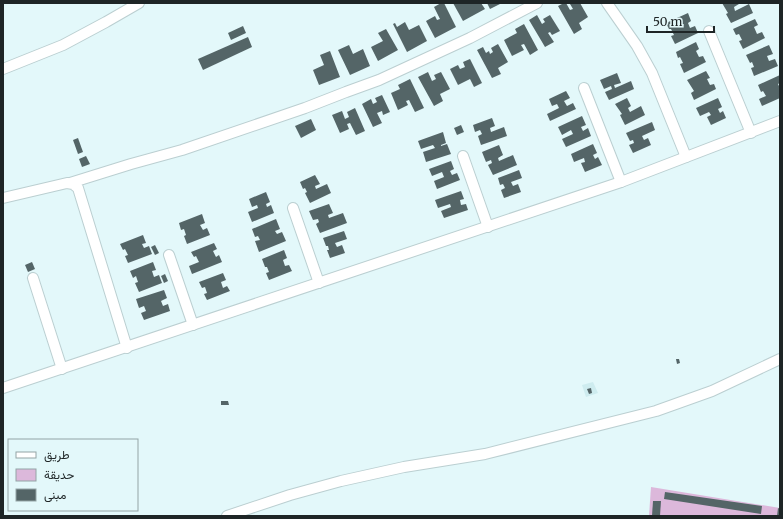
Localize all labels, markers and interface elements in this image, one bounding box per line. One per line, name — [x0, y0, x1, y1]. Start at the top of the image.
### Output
scale bar — [647, 8, 714, 34]
text: 50 m — [653, 14, 682, 29]
legend — [8, 439, 138, 511]
text: طريق — [44, 447, 70, 463]
text: حديقة — [44, 467, 74, 482]
text: مبنى — [44, 487, 66, 503]

